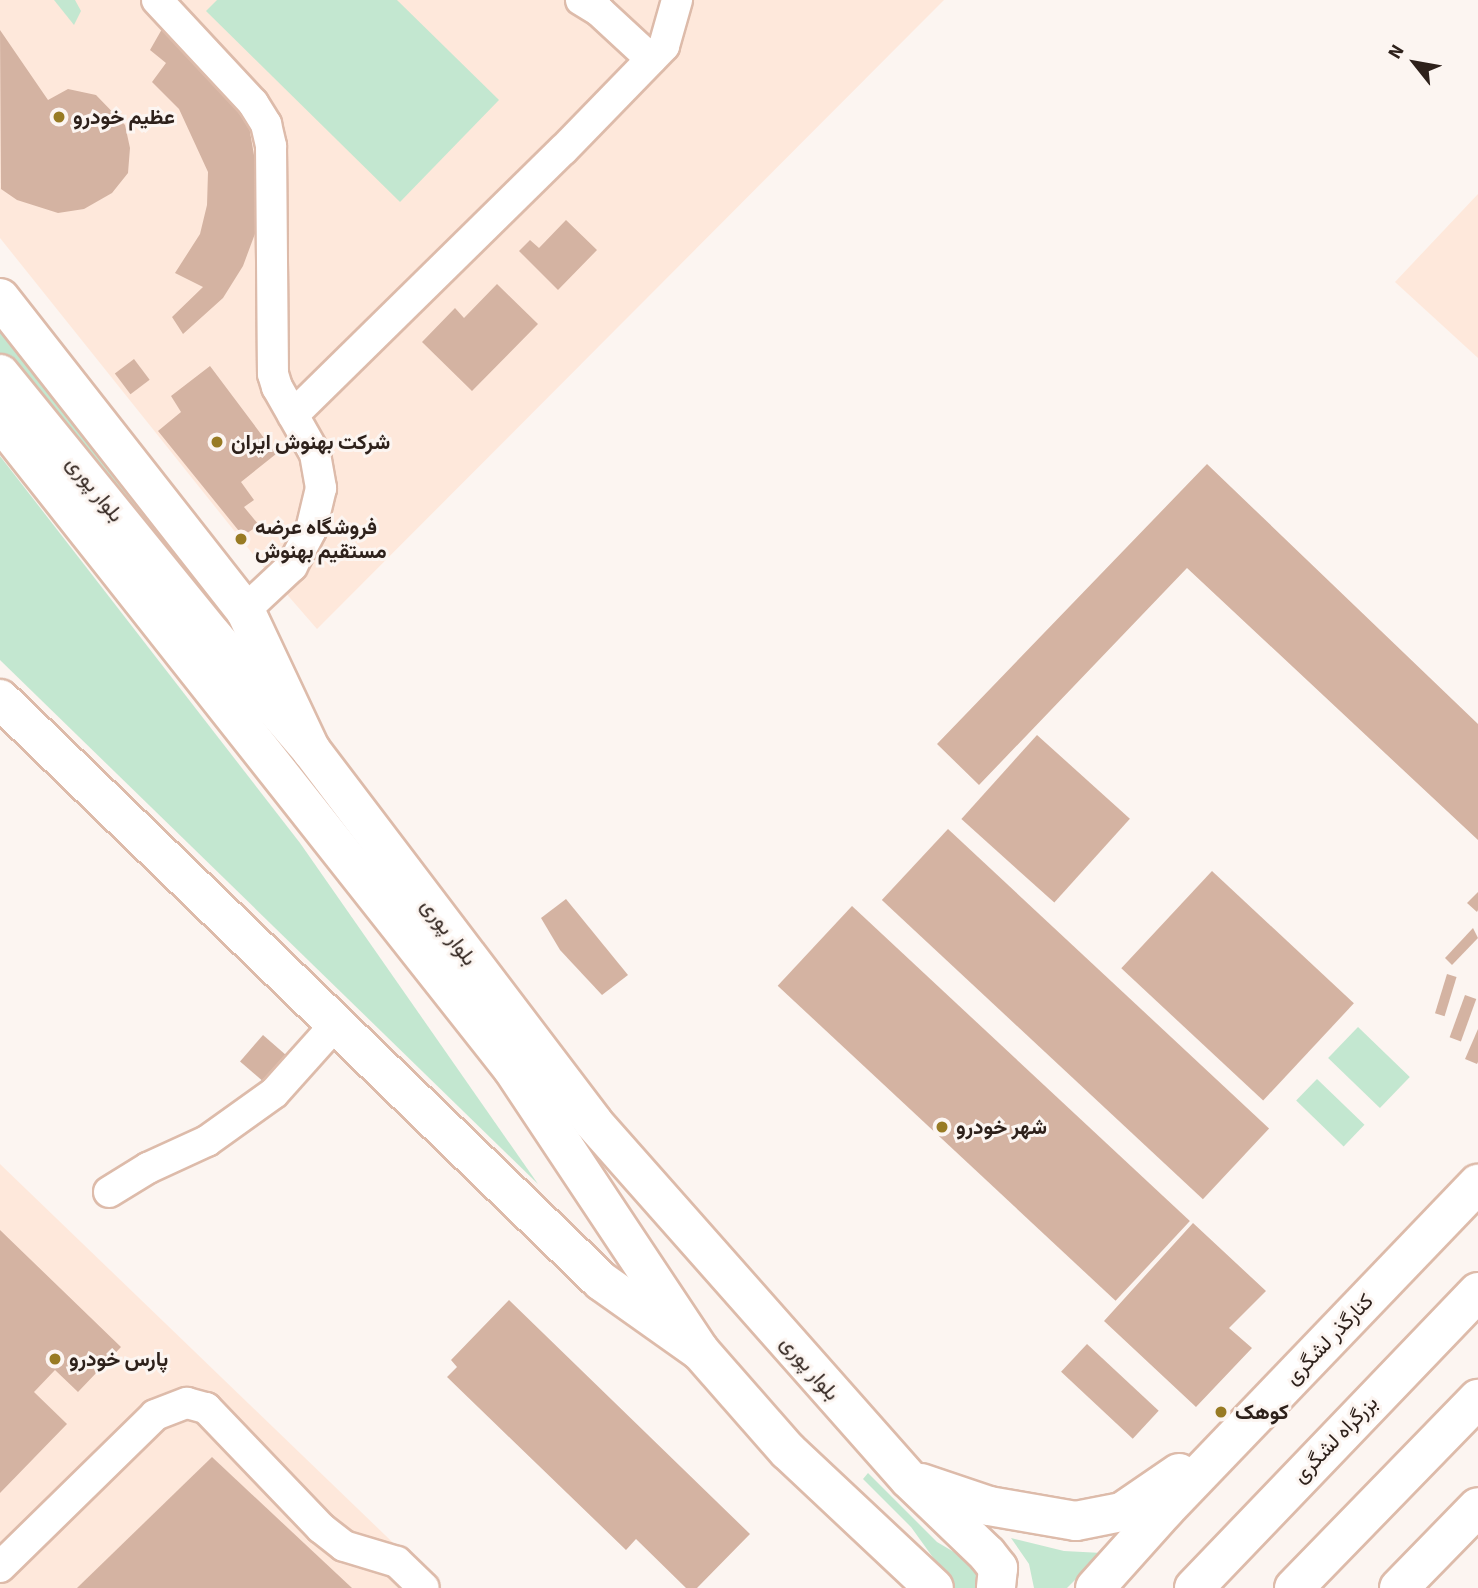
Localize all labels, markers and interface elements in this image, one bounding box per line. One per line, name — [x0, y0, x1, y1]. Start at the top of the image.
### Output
north arrow — [1380, 28, 1450, 98]
text: N — [1382, 40, 1411, 64]
place label: عظیم خودرو — [73, 104, 175, 130]
marker: عظیم خودرو — [51, 109, 67, 125]
place label: شرکت بهنوش ایران — [231, 429, 390, 455]
marker: شرکت بهنوش ایران — [209, 434, 225, 450]
street label: بلوار پوری — [61, 451, 129, 527]
place label: فروشگاه عرضه مستقیم بهنوش — [255, 514, 387, 564]
marker: فروشگاه عرضه مستقیم بهنوش — [233, 531, 249, 547]
street label: بلوار پوری — [416, 893, 482, 971]
place label: شهر خودرو — [956, 1114, 1047, 1140]
marker: شهر خودرو — [934, 1119, 950, 1135]
street label: کنارگذر لشگری — [1279, 1288, 1379, 1390]
street label: بلوار پوری — [775, 1330, 845, 1406]
place label: پارس خودرو — [69, 1346, 168, 1372]
marker: پارس خودرو — [47, 1351, 63, 1367]
street label: بزرگراه لشگری — [1287, 1390, 1383, 1488]
place label: کوهک — [1235, 1399, 1289, 1425]
marker: کوهک — [1213, 1404, 1229, 1420]

